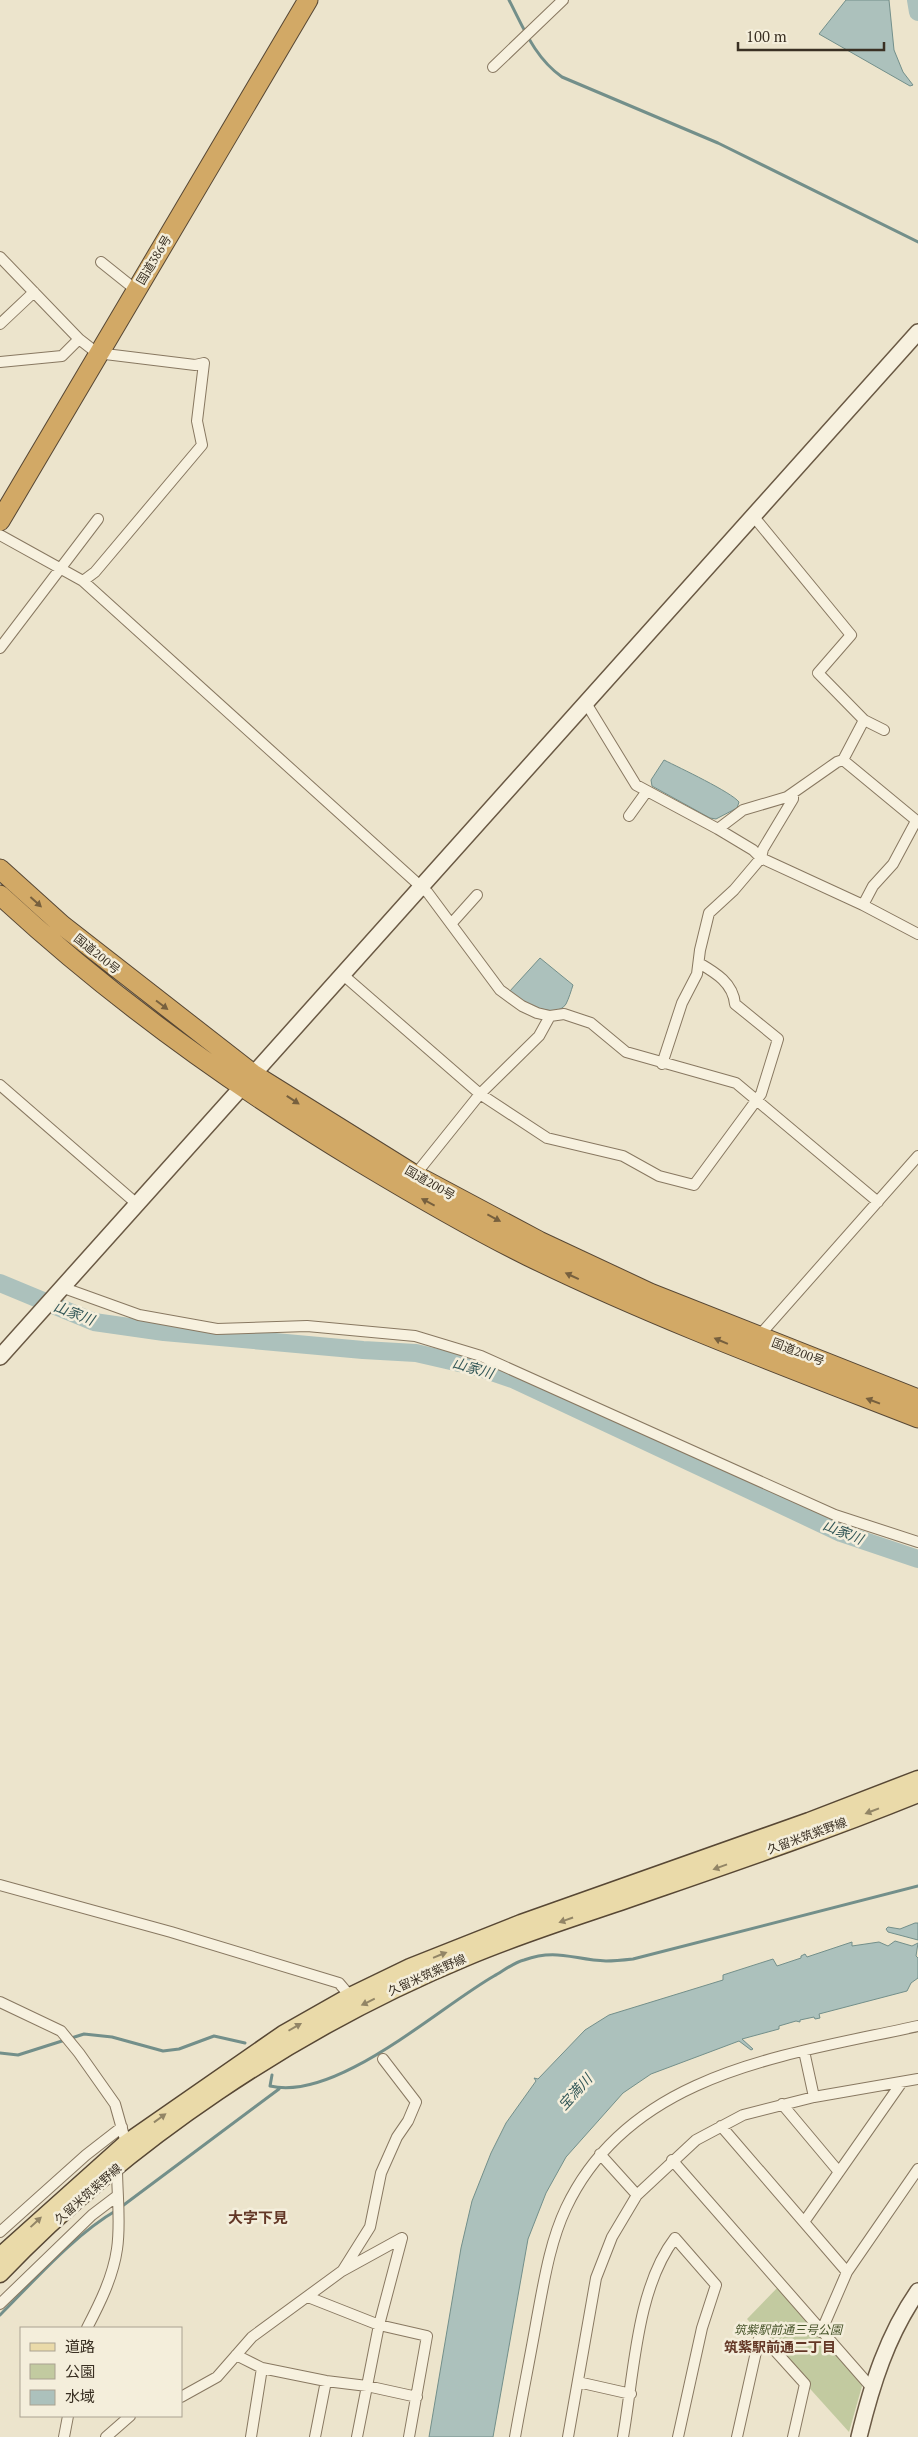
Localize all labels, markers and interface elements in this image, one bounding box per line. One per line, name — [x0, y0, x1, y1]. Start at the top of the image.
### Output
scale bar — [738, 20, 884, 52]
text: 100 m — [746, 26, 787, 46]
street label: 国道386号 — [133, 232, 174, 287]
one-way arrow — [30, 896, 42, 908]
street label: 国道200号 — [71, 930, 123, 977]
one-way arrow — [155, 999, 168, 1010]
one-way arrow — [287, 1095, 300, 1104]
street label: 国道200号 — [403, 1162, 458, 1203]
one-way arrow — [421, 1198, 435, 1206]
one-way arrow — [486, 1214, 501, 1222]
one-way arrow — [565, 1272, 579, 1280]
water label: 山家川 — [51, 1296, 99, 1330]
street label: 国道200号 — [770, 1335, 827, 1368]
one-way arrow — [714, 1337, 728, 1345]
water label: 山家川 — [450, 1353, 498, 1383]
one-way arrow — [865, 1397, 880, 1404]
water label: 山家川 — [820, 1515, 868, 1549]
one-way arrow — [865, 1808, 880, 1815]
street label: 久留米筑紫野線 — [765, 1814, 849, 1857]
one-way arrow — [712, 1863, 727, 1871]
one-way arrow — [559, 1917, 574, 1924]
one-way arrow — [433, 1950, 447, 1958]
street label: 久留米筑紫野線 — [385, 1951, 468, 1998]
one-way arrow — [361, 1998, 375, 2006]
one-way arrow — [288, 2023, 301, 2032]
water label: 宝満川 — [554, 2068, 597, 2114]
one-way arrow — [153, 2113, 166, 2124]
street label: 久留米筑紫野線 — [51, 2160, 124, 2227]
district label: 大字下見 — [228, 2207, 288, 2227]
one-way arrow — [29, 2216, 41, 2228]
park label: 筑紫駅前通三号公園 — [734, 2322, 844, 2337]
legend — [20, 2327, 182, 2417]
text: 道路 — [65, 2336, 95, 2356]
district label: 筑紫駅前通二丁目 — [724, 2337, 836, 2356]
text: 公園 — [65, 2361, 95, 2381]
text: 水域 — [65, 2386, 95, 2406]

